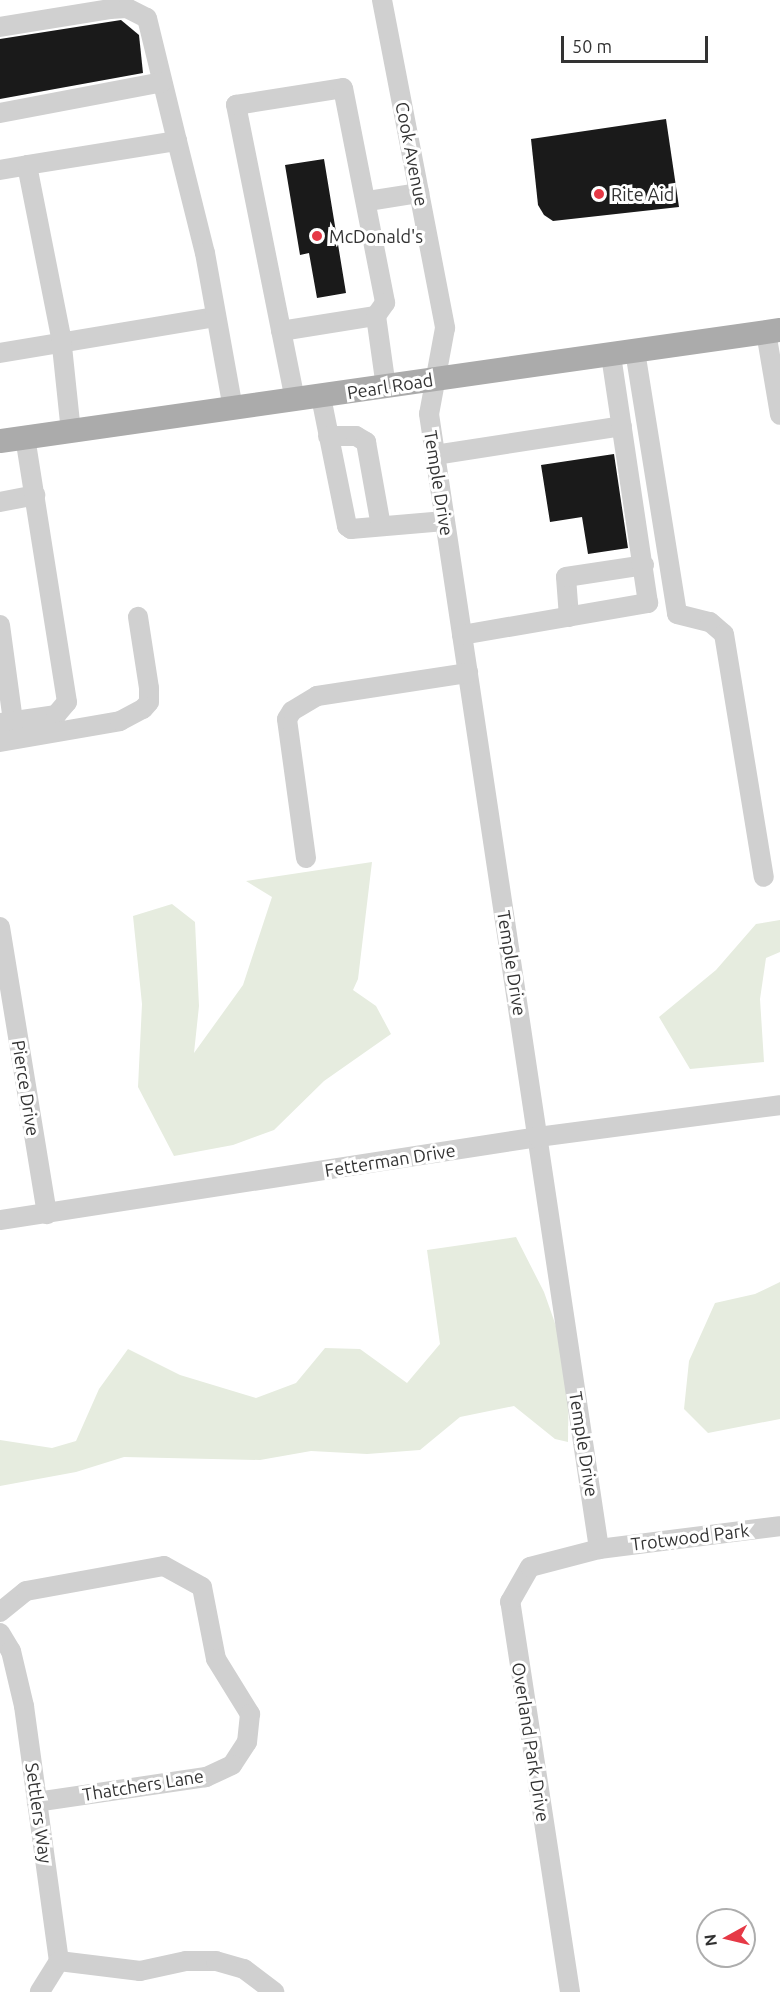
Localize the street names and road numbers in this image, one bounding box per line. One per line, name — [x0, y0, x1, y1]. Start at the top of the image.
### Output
street label: Cook Avenue — [391, 100, 433, 208]
street label: Pearl Road — [345, 369, 435, 403]
street label: Temple Drive — [420, 429, 458, 537]
street label: Temple Drive — [493, 909, 531, 1017]
street label: Pierce Drive — [8, 1039, 44, 1137]
street label: Fetterman Drive — [323, 1139, 457, 1181]
street label: Temple Drive — [565, 1390, 603, 1498]
street label: Trotwood Park — [630, 1519, 750, 1555]
street label: Overland Park Drive — [508, 1661, 554, 1823]
street label: Settlers Way — [21, 1761, 57, 1865]
street label: Thatchers Lane — [81, 1765, 205, 1805]

